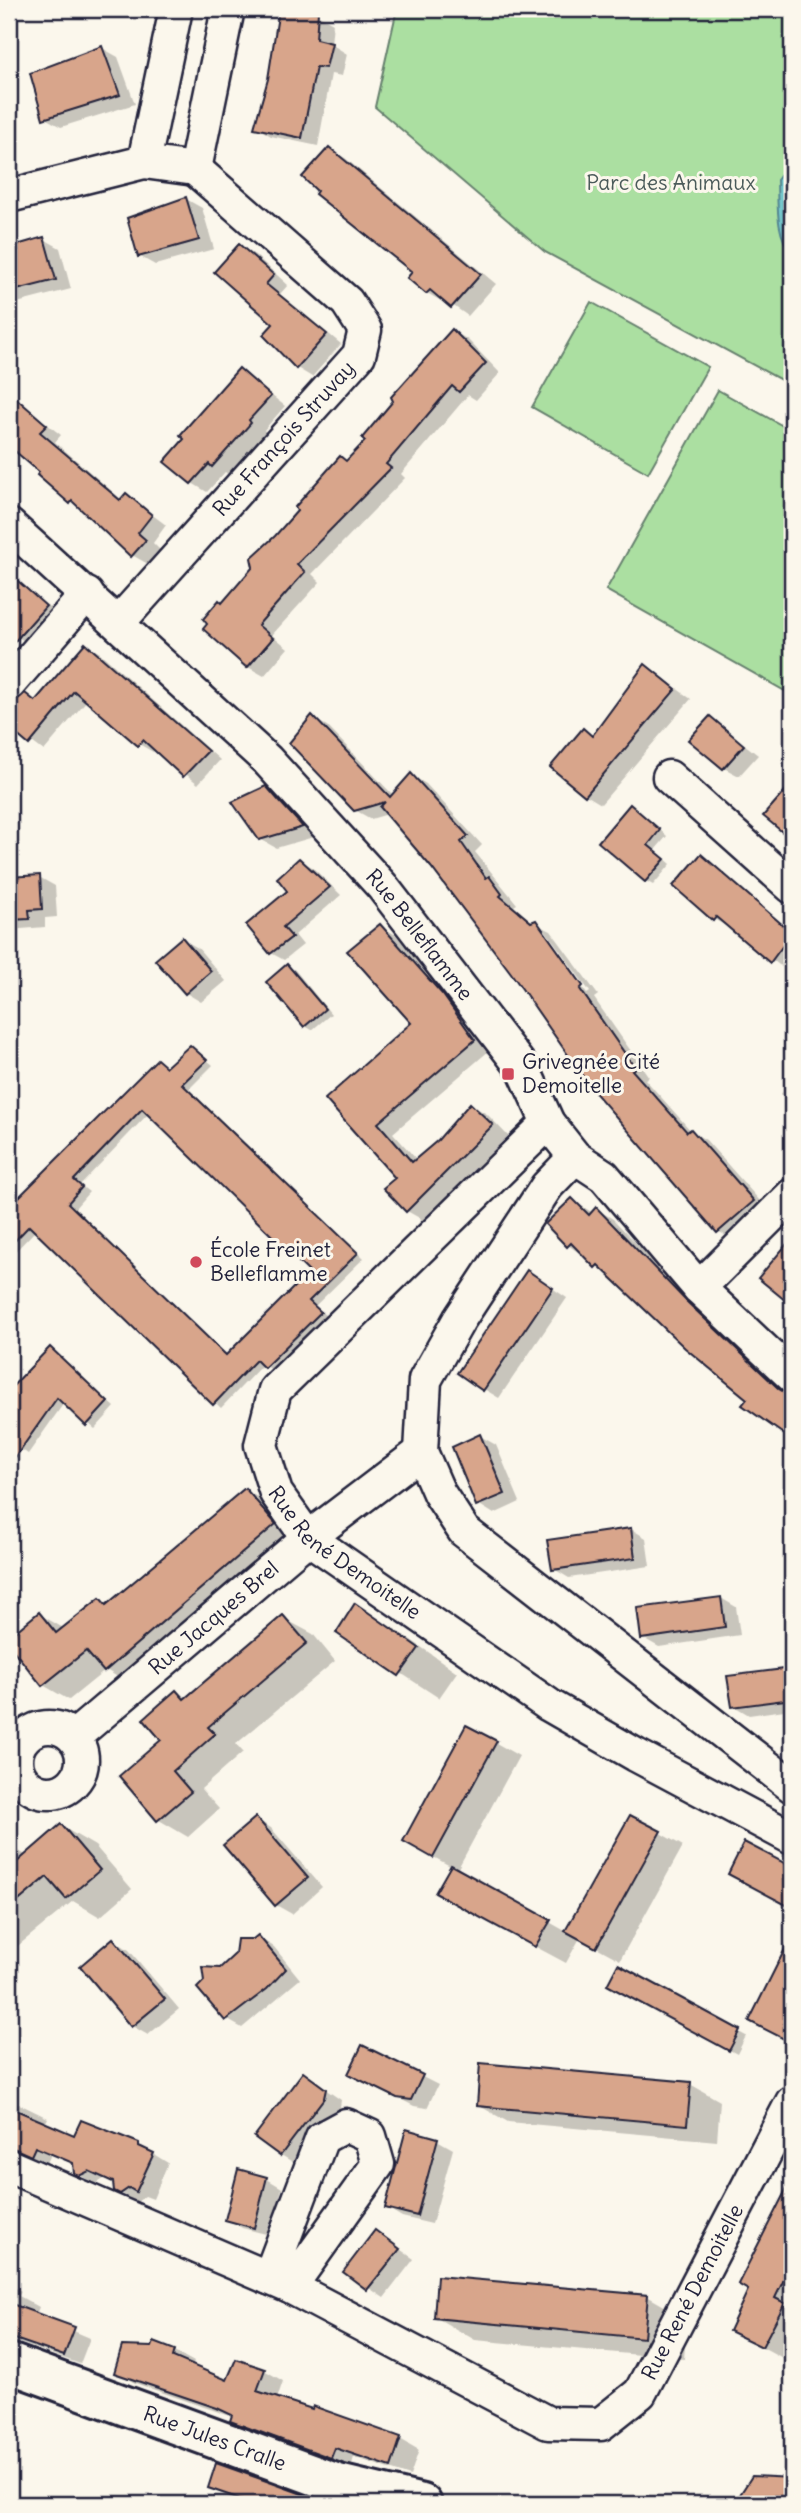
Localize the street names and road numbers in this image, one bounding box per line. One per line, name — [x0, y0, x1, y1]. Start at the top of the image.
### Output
street label: Rue François Struvay — [207, 355, 360, 522]
street label: Rue Belleflamme — [360, 863, 479, 1006]
street label: Rue René Demoitelle — [262, 1481, 426, 1625]
street label: Rue Jacques Brel — [143, 1555, 284, 1681]
street label: Rue René Demoitelle — [635, 2200, 749, 2385]
street label: Rue Jules Cralle — [140, 2400, 290, 2477]

